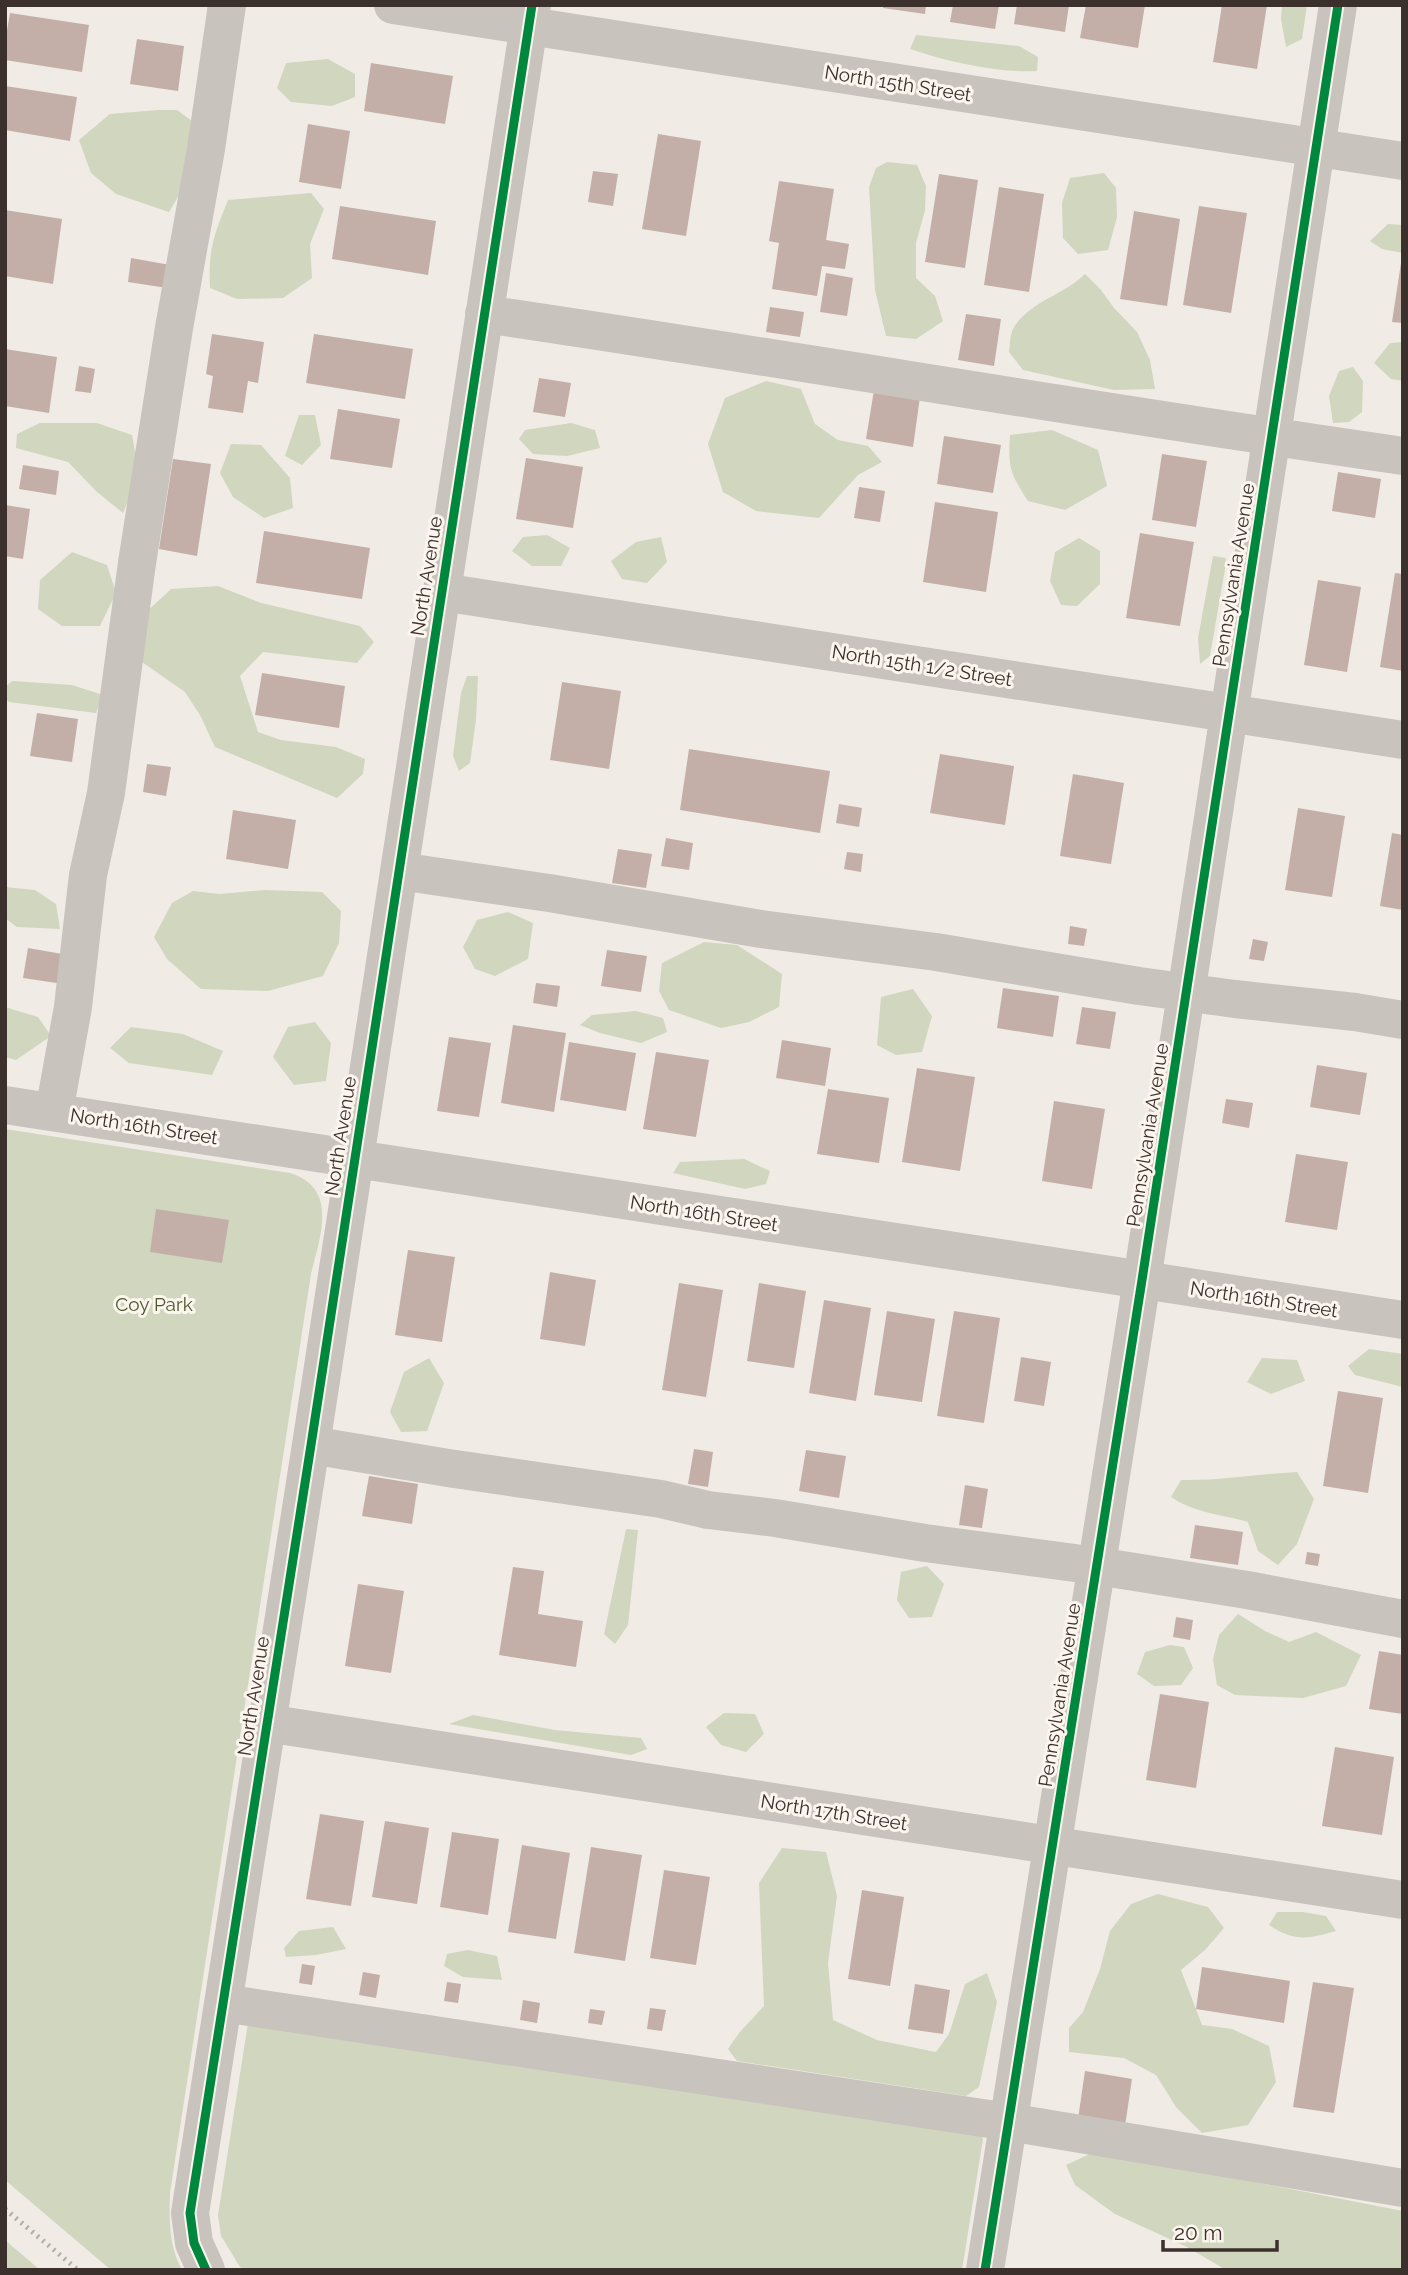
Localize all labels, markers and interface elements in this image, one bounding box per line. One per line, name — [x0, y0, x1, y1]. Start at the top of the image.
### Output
street label: North 15th Street — [823, 61, 974, 106]
street label: Pennsylvania Avenue — [1208, 482, 1258, 668]
street label: North Avenue — [406, 515, 446, 637]
street label: North 15th 1/2 Street — [830, 640, 1014, 690]
street label: Pennsylvania Avenue — [1122, 1042, 1172, 1228]
street label: North Avenue — [320, 1075, 360, 1197]
street label: North 16th Street — [69, 1103, 220, 1149]
street label: North 16th Street — [629, 1190, 780, 1236]
street label: North 16th Street — [1189, 1276, 1340, 1322]
park label: Coy Park — [115, 1293, 193, 1315]
street label: Pennsylvania Avenue — [1034, 1602, 1084, 1788]
street label: North Avenue — [233, 1635, 273, 1757]
street label: North 17th Street — [759, 1790, 909, 1835]
scale bar — [1163, 2208, 1277, 2252]
text: 20 m — [1174, 2220, 1222, 2245]

